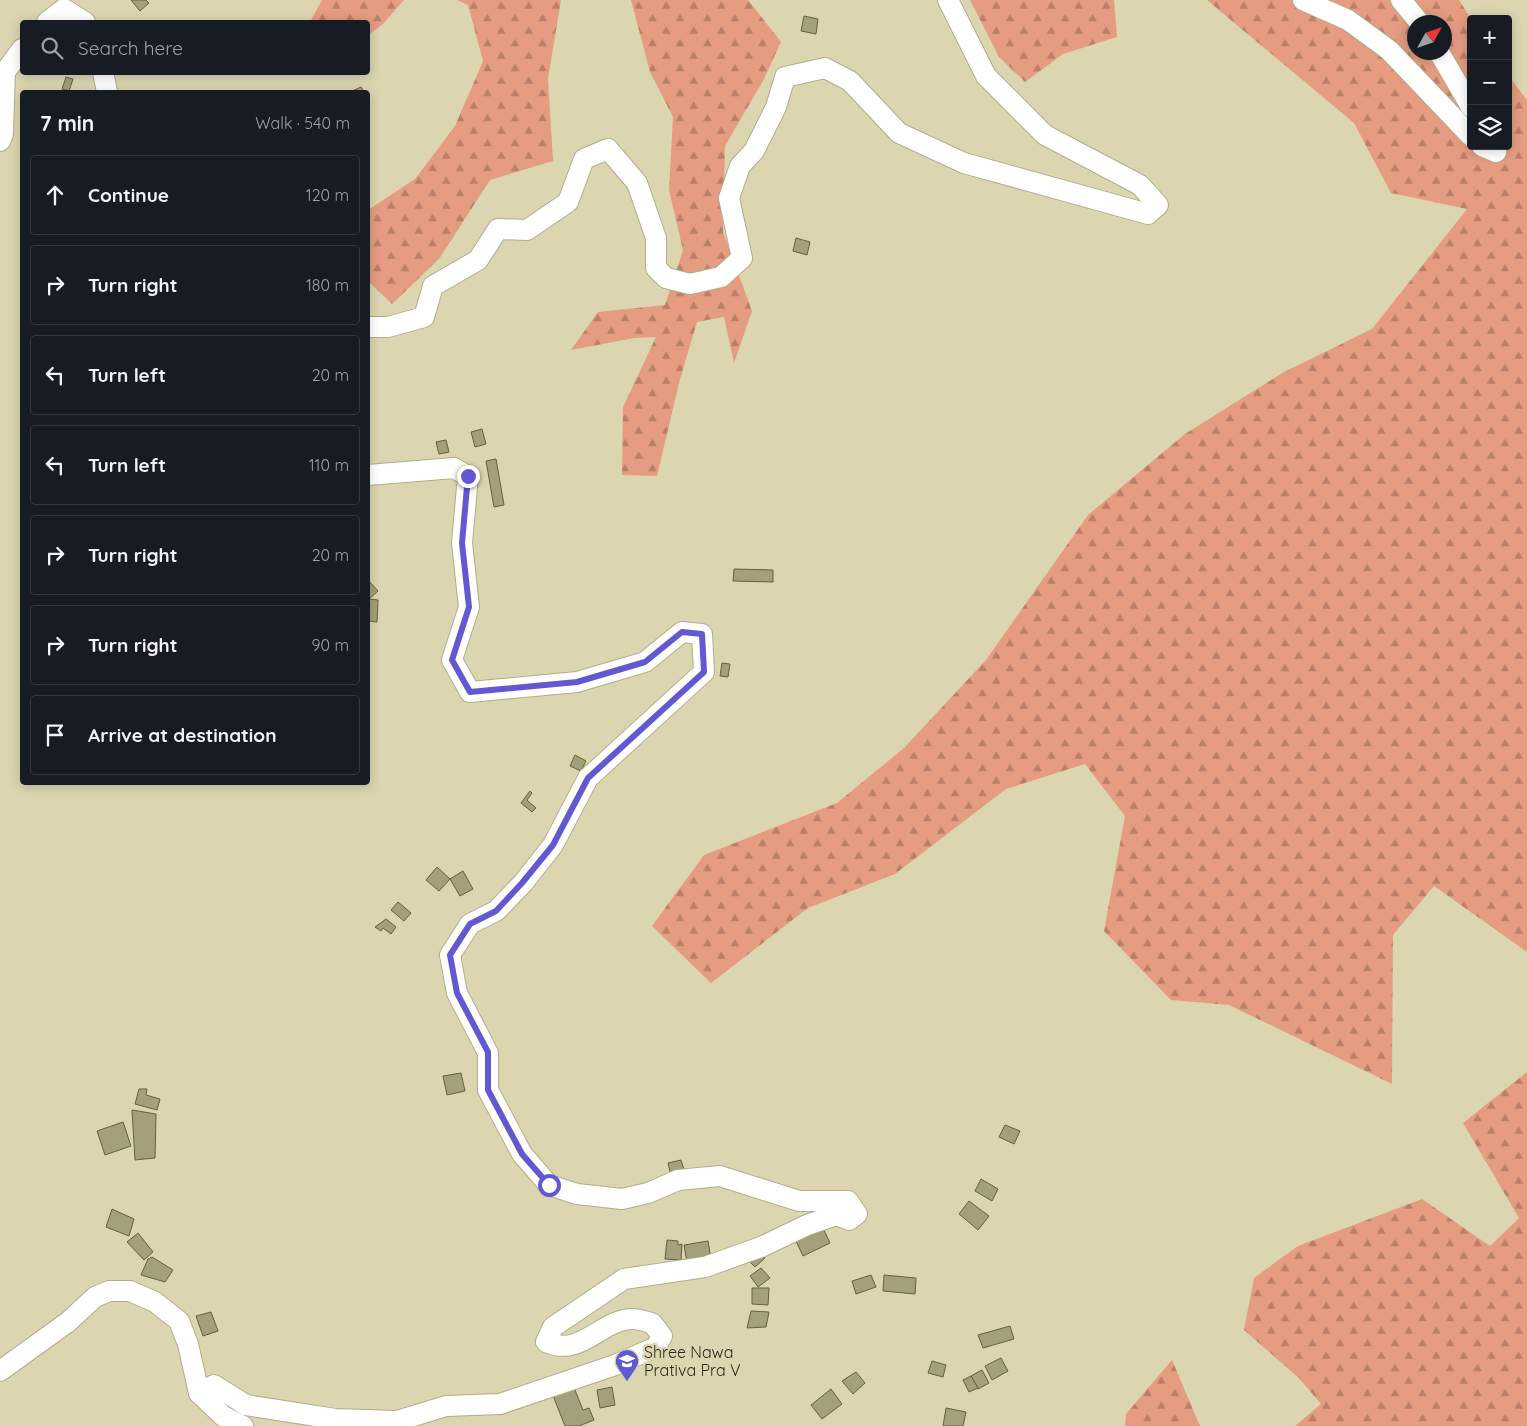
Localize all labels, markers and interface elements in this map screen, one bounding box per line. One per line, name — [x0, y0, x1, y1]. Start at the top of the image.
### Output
north arrow — [1407, 15, 1452, 60]
map controls — [1467, 15, 1512, 150]
button: + — [1467, 15, 1512, 60]
search box — [20, 20, 370, 75]
icon: search — [38, 34, 66, 62]
text: Search here — [78, 36, 183, 60]
button: − — [1467, 60, 1512, 105]
button: layers — [1467, 105, 1512, 150]
text: 7 min — [40, 110, 94, 136]
text: Walk · 540 m — [255, 113, 350, 133]
icon: ahead — [41, 181, 69, 209]
text: Continue — [88, 183, 169, 207]
text: 120 m — [306, 185, 349, 205]
icon: right — [41, 271, 69, 299]
text: Turn right — [88, 273, 177, 297]
text: 180 m — [306, 275, 349, 295]
icon: left — [41, 361, 69, 389]
text: Turn left — [88, 363, 166, 387]
text: 20 m — [312, 365, 349, 385]
icon: left — [41, 451, 69, 479]
text: Turn left — [88, 453, 166, 477]
text: 110 m — [309, 455, 349, 475]
route end — [457, 465, 480, 488]
icon: right — [41, 541, 69, 569]
text: Turn right — [88, 543, 177, 567]
text: 20 m — [312, 545, 349, 565]
icon: right — [41, 631, 69, 659]
text: Turn right — [88, 633, 177, 657]
text: 90 m — [312, 635, 349, 655]
icon: arrive — [41, 721, 69, 749]
text: Arrive at destination — [88, 723, 277, 747]
route start — [538, 1174, 561, 1197]
place label: Shree Nawa Prativa Pra V — [644, 1342, 741, 1380]
school or university icon: Shree Nawa Prativa Pra V — [614, 1348, 640, 1382]

